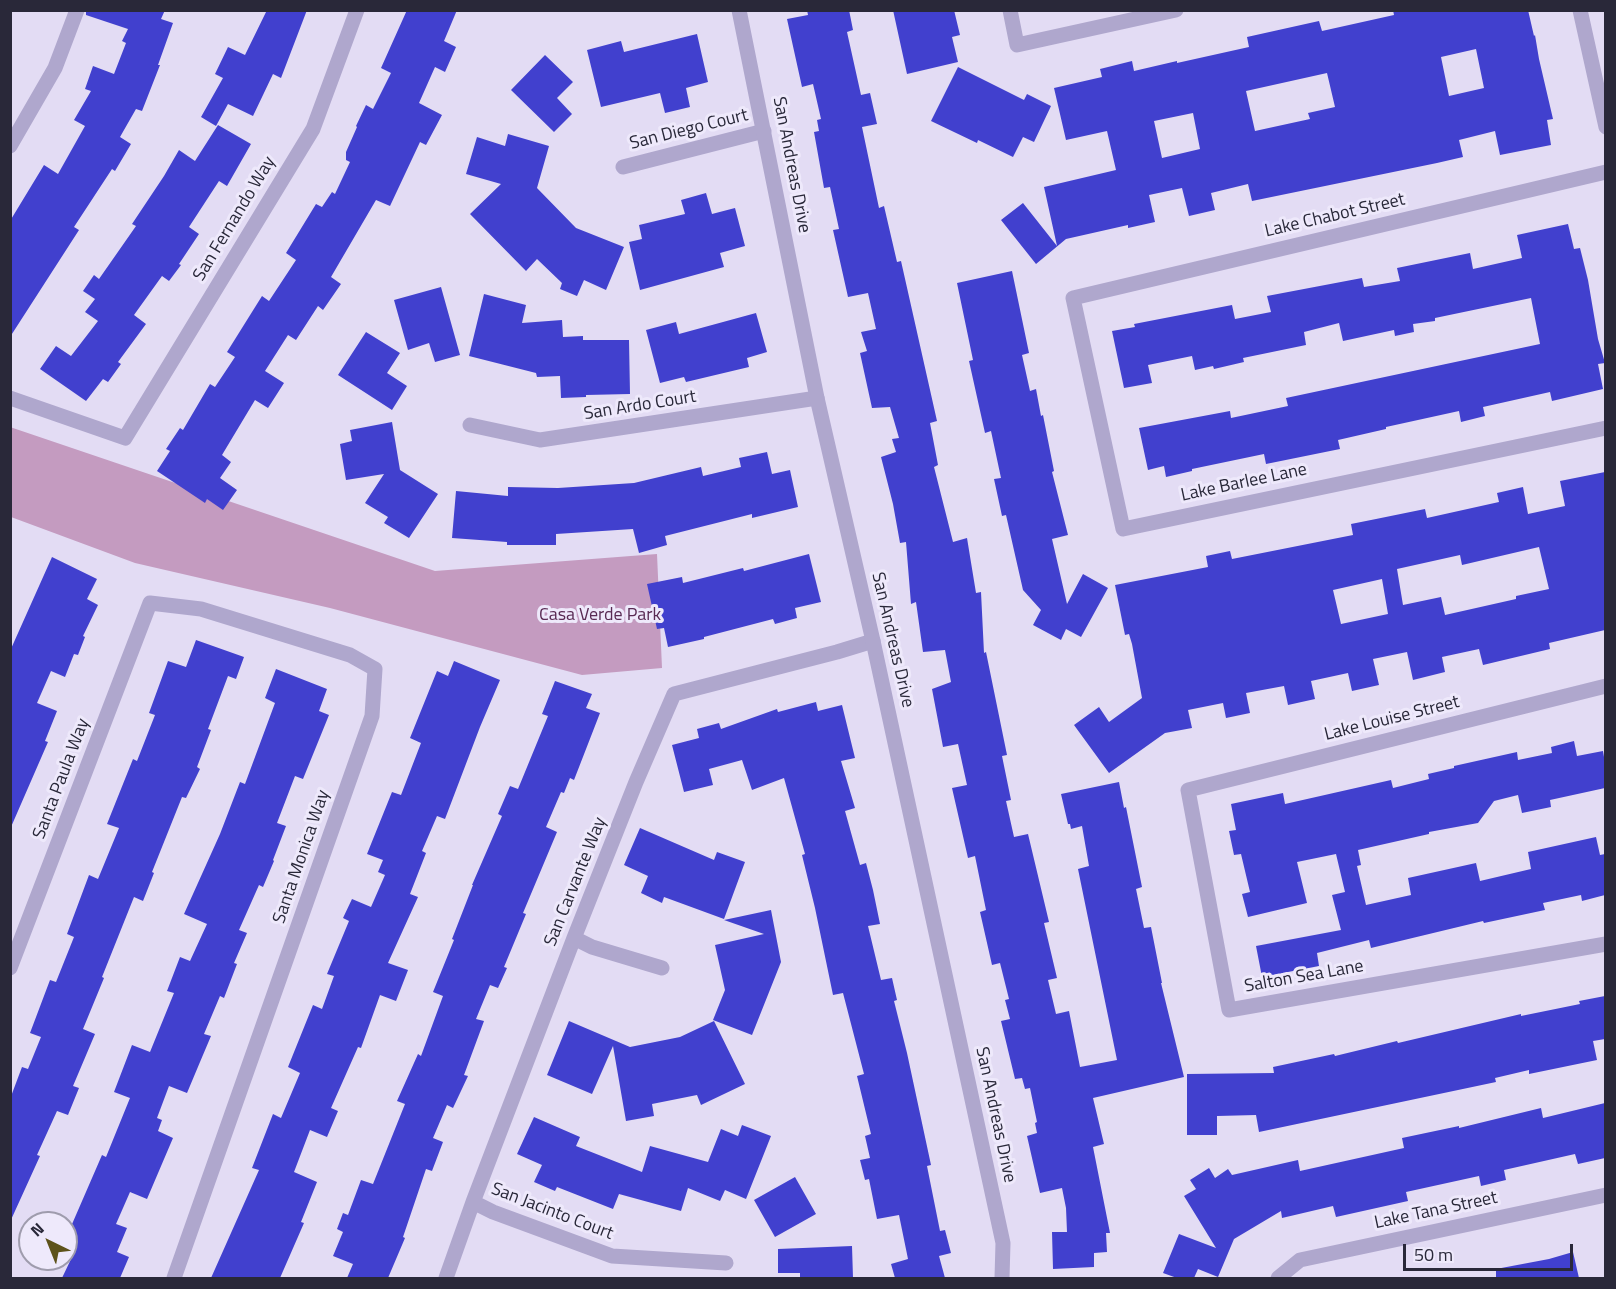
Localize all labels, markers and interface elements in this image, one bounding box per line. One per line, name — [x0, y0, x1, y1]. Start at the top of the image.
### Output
street label: San Andreas Drive — [767, 95, 815, 235]
street label: San Diego Court — [628, 105, 750, 155]
street label: San Fernando Way — [189, 153, 281, 285]
street label: Lake Chabot Street — [1263, 189, 1407, 243]
street label: San Ardo Court — [582, 386, 698, 426]
street label: Lake Barlee Lane — [1179, 459, 1309, 507]
street label: San Andreas Drive — [866, 570, 918, 710]
park label: Casa Verde Park — [539, 605, 661, 627]
street label: Lake Louise Street — [1322, 692, 1462, 746]
street label: Santa Paula Way — [29, 716, 95, 842]
street label: Santa Monica Way — [269, 787, 335, 927]
street label: San Carvante Way — [540, 814, 612, 950]
street label: Salton Sea Lane — [1243, 956, 1365, 998]
street label: San Andreas Drive — [970, 1045, 1020, 1185]
street label: San Jacinto Court — [488, 1179, 616, 1245]
street label: Lake Tana Street — [1373, 1187, 1499, 1235]
north arrow — [18, 1211, 78, 1271]
text: N — [25, 1217, 49, 1242]
scale bar — [1406, 1232, 1576, 1270]
text: 50 m — [1414, 1241, 1453, 1268]

